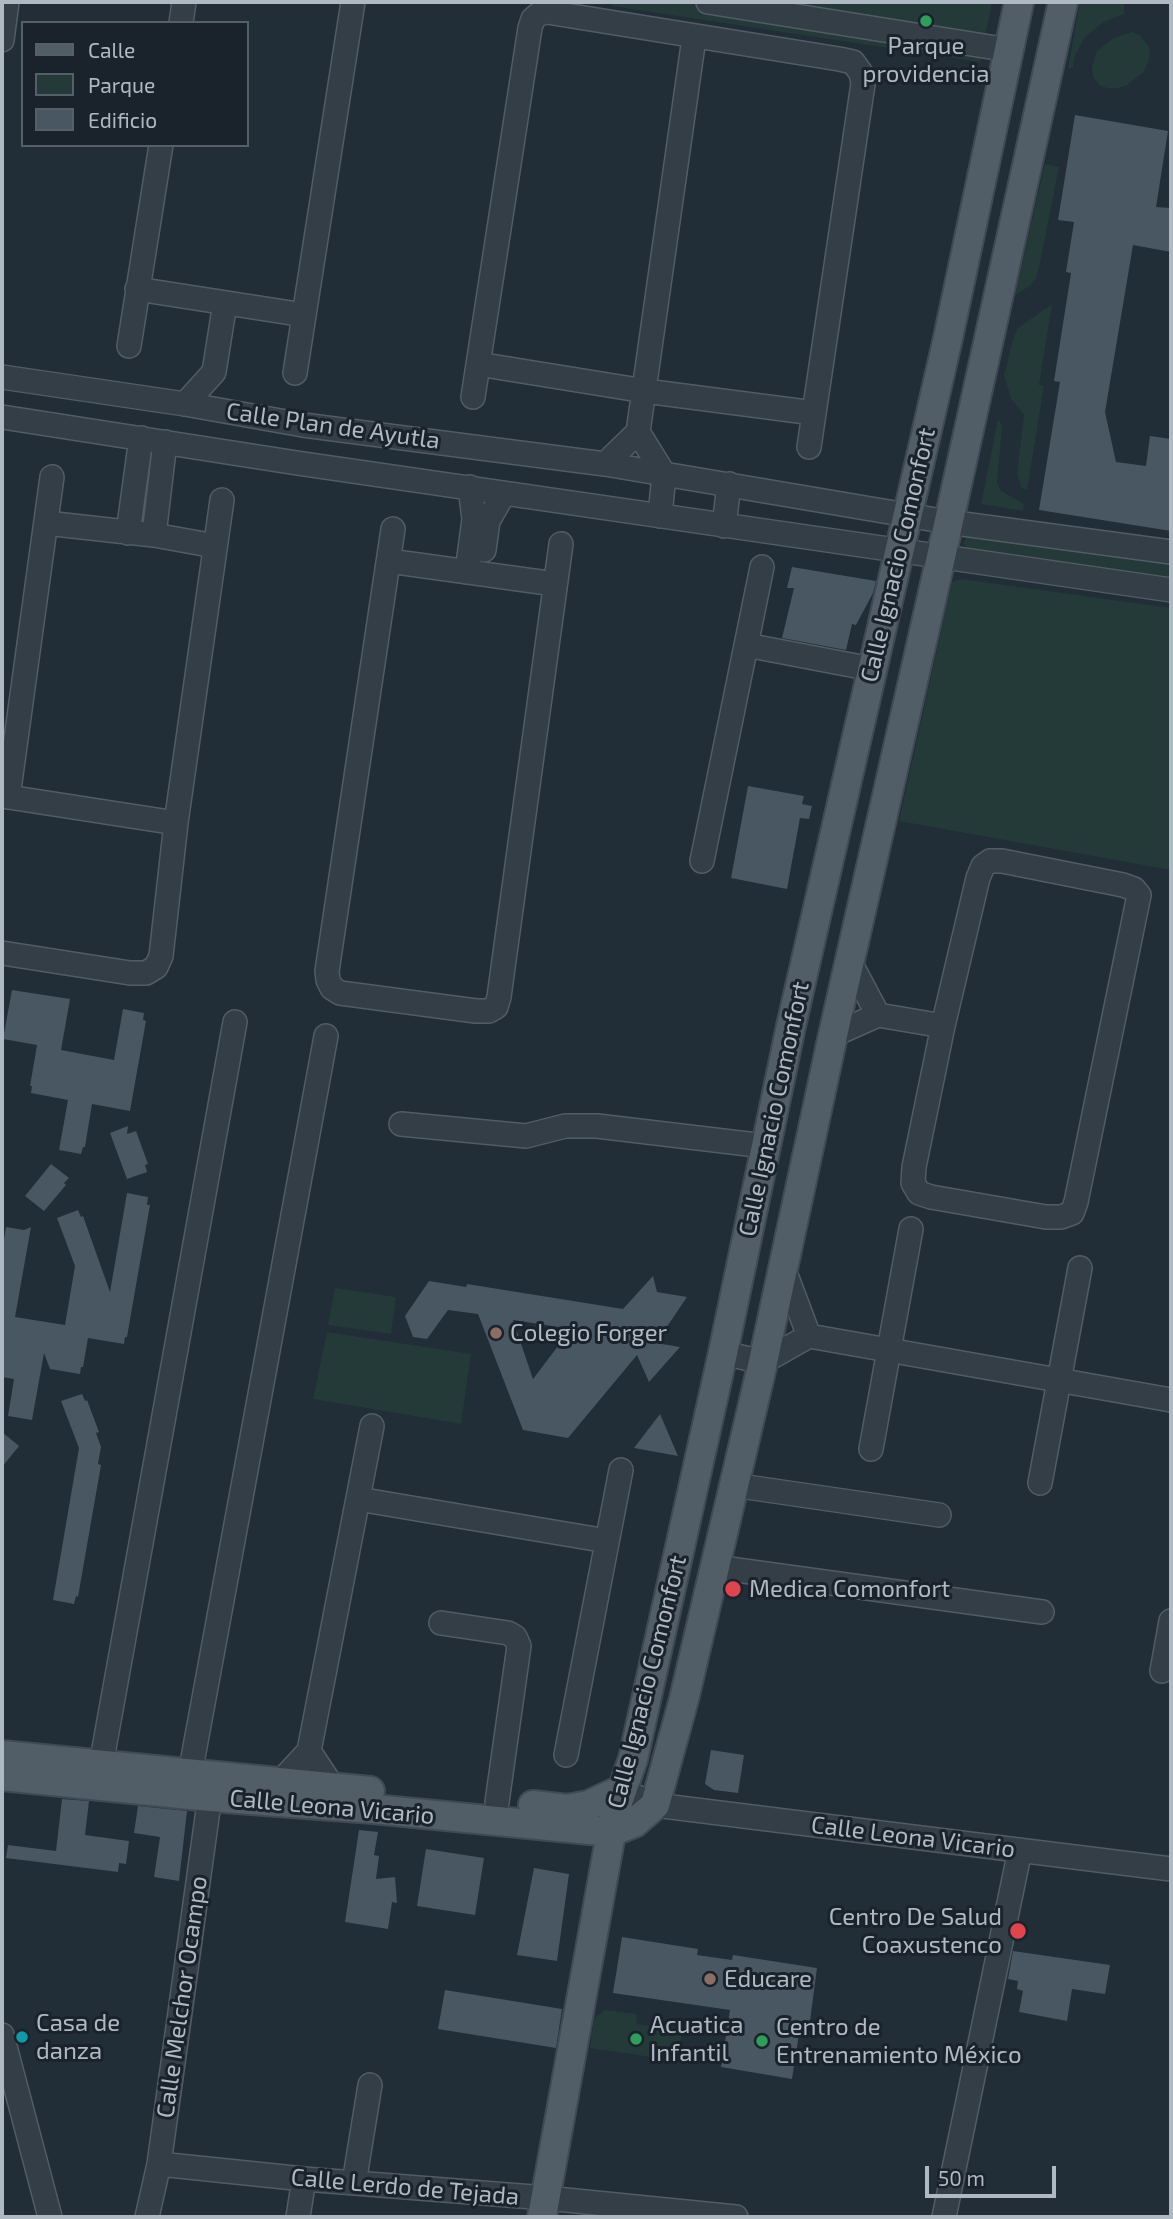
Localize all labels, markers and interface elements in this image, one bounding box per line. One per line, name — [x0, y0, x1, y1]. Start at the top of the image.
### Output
marker: Parque providencia — [918, 13, 934, 29]
legend — [21, 21, 248, 147]
place label: Parque providencia — [863, 32, 989, 88]
text: Calle — [88, 37, 135, 62]
text: Parque — [88, 72, 155, 97]
text: Edificio — [88, 107, 157, 132]
street label: Calle Plan de Ayutla — [224, 397, 442, 455]
street label: Calle Ignacio Comonfort — [855, 425, 941, 685]
street label: Calle Ignacio Comonfort — [733, 979, 815, 1239]
place label: Colegio Forger — [510, 1319, 667, 1347]
marker: Colegio Forger — [488, 1325, 504, 1341]
street label: Calle Ignacio Comonfort — [602, 1552, 692, 1812]
place label: Medica Comonfort — [749, 1575, 950, 1603]
marker: Medica Comonfort — [723, 1579, 743, 1599]
street label: Calle Leona Vicario — [228, 1784, 436, 1830]
street label: Calle Leona Vicario — [809, 1810, 1017, 1864]
street label: Calle Melchor Ocampo — [151, 1874, 213, 2120]
place label: Centro De Salud Coaxustenco — [829, 1903, 1002, 1959]
marker: Centro De Salud Coaxustenco — [1008, 1921, 1028, 1941]
place label: Educare — [724, 1965, 812, 1993]
marker: Educare — [702, 1971, 718, 1987]
place label: Casa de danza — [36, 2009, 120, 2065]
place label: Acuatica Infantil — [650, 2011, 744, 2067]
place label: Centro de Entrenamiento México — [776, 2013, 1022, 2069]
marker: Casa de danza — [14, 2029, 30, 2045]
marker: Acuatica Infantil — [628, 2031, 644, 2047]
marker: Centro de Entrenamiento México — [754, 2033, 770, 2049]
scale bar — [928, 2152, 1059, 2196]
street label: Calle Lerdo de Tejada — [290, 2163, 520, 2211]
text: 50 m — [938, 2165, 985, 2190]

